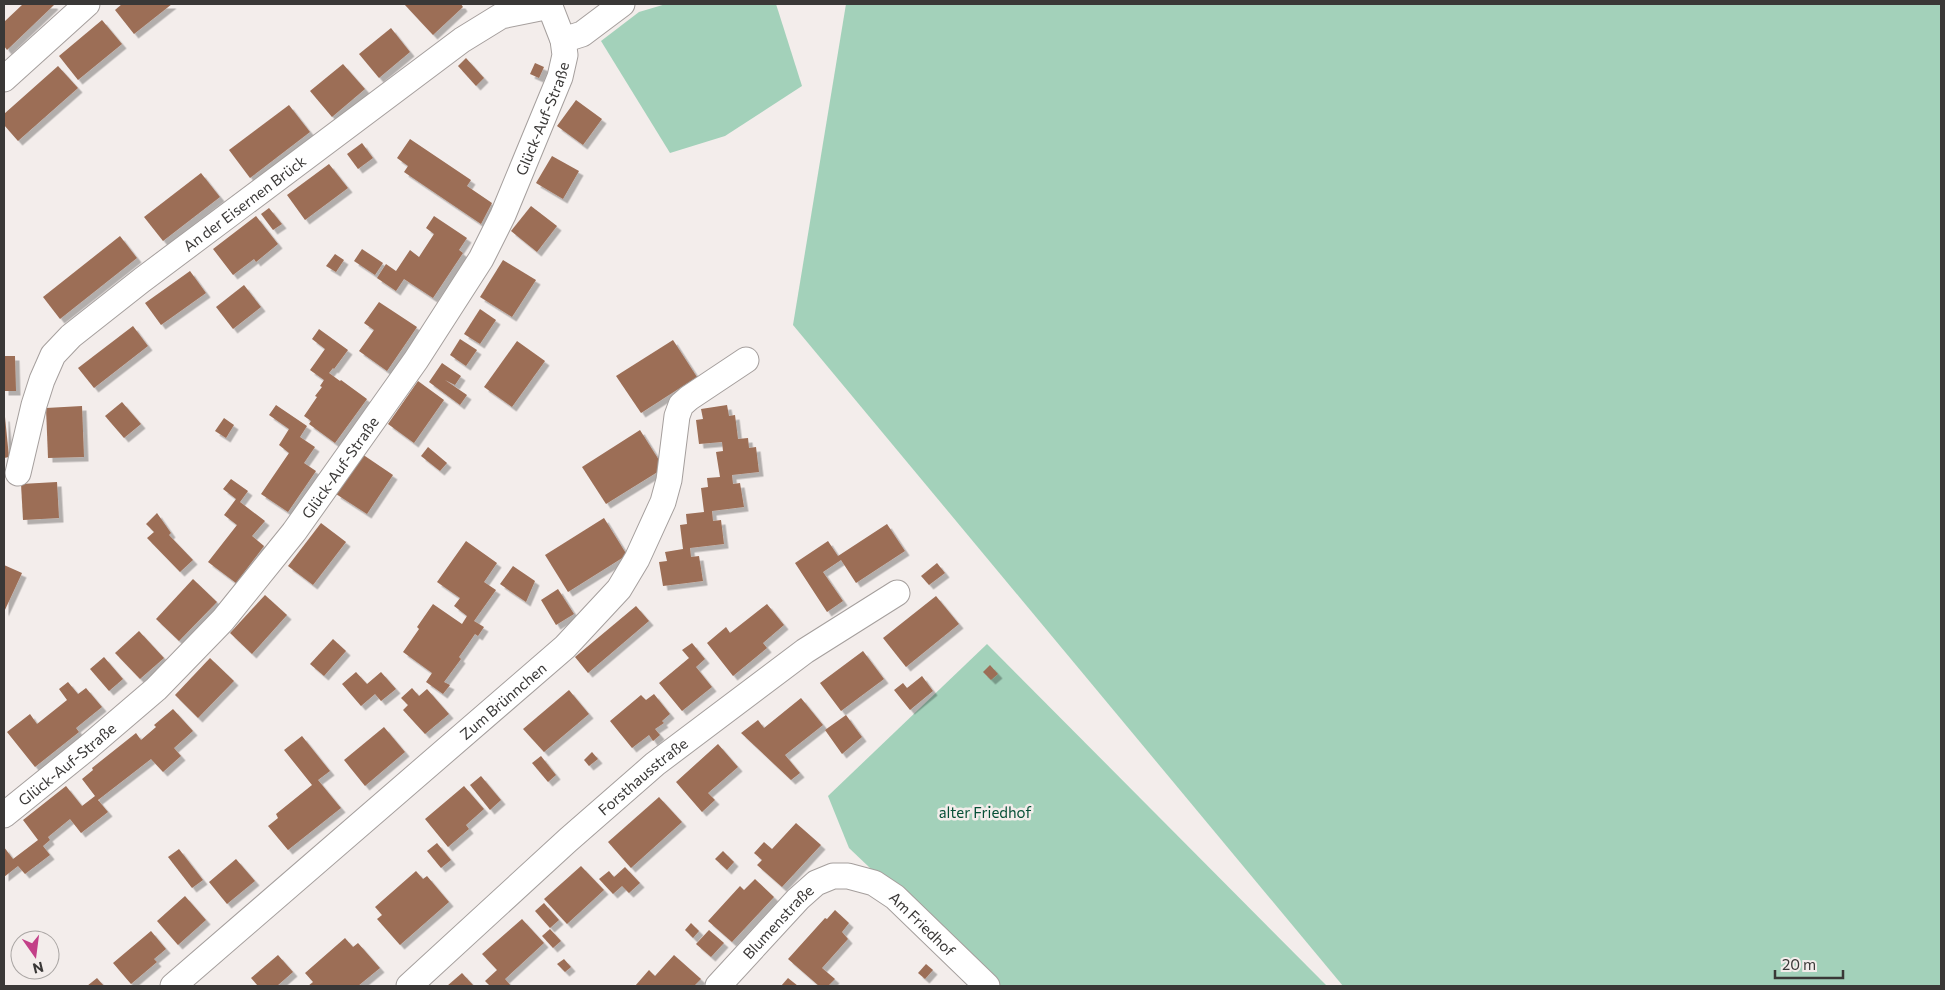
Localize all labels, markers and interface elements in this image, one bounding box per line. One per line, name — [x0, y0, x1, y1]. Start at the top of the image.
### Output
street label: Glück-Auf-Straße — [511, 60, 572, 178]
street label: An der Eisernen Brück — [180, 151, 309, 255]
street label: Glück-Auf-Straße — [298, 413, 382, 522]
street label: Zum Brünnchen — [456, 659, 550, 743]
street label: Glück-Auf-Straße — [14, 719, 119, 809]
street label: Forsthausstraße — [594, 734, 691, 819]
park label: alter Friedhof — [939, 803, 1031, 821]
street label: Blumenstraße — [739, 881, 817, 962]
street label: Am Friedhof — [886, 888, 959, 959]
north arrow — [10, 930, 60, 980]
scale bar — [1775, 948, 1842, 980]
text: 20 m — [1782, 955, 1816, 973]
text: N — [31, 959, 45, 978]

